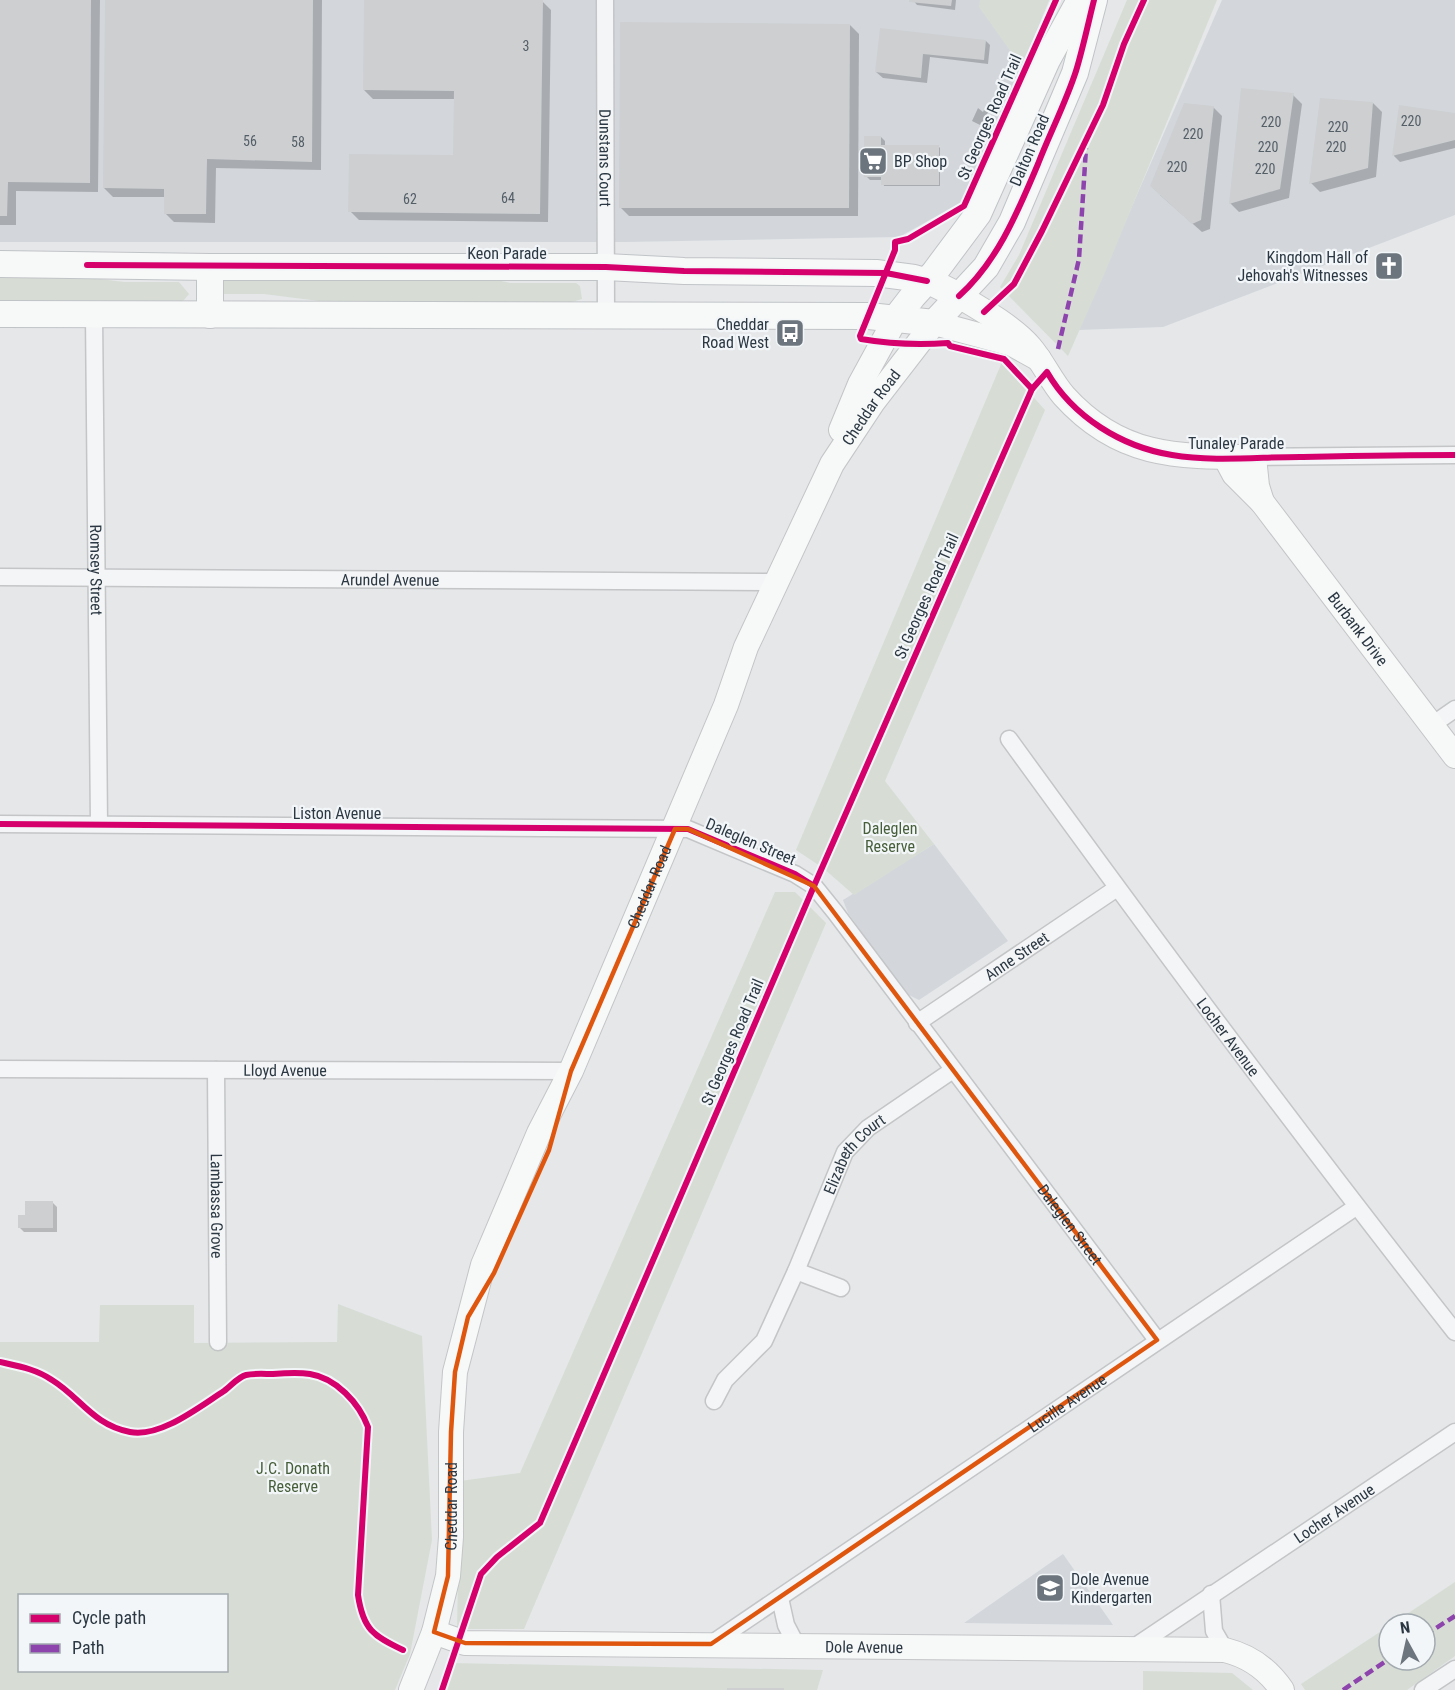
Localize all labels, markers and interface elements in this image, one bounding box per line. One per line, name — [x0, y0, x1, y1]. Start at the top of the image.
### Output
house number: 3 — [523, 38, 529, 54]
street label: St Georges Road Trail — [953, 51, 1026, 183]
street label: Dunstans Court — [595, 109, 615, 207]
street label: Dalton Road — [1006, 111, 1053, 189]
house number: 220 — [1401, 113, 1421, 129]
house number: 220 — [1261, 114, 1281, 130]
house number: 220 — [1328, 119, 1348, 135]
house number: 220 — [1183, 126, 1203, 142]
house number: 56 — [243, 133, 257, 149]
house number: 58 — [291, 134, 305, 150]
house number: 220 — [1258, 139, 1278, 155]
house number: 220 — [1326, 139, 1346, 155]
supermarket icon: BP Shop — [857, 145, 889, 177]
place label: BP Shop — [894, 152, 947, 171]
house number: 220 — [1167, 159, 1187, 175]
house number: 220 — [1255, 161, 1275, 177]
house number: 64 — [501, 190, 515, 206]
house number: 62 — [403, 191, 417, 207]
street label: Keon Parade — [467, 244, 547, 263]
place label: Kingdom Hall of Jehovah's Witnesses — [1237, 248, 1368, 285]
church icon: Kingdom Hall of Jehovah's Witnesses — [1373, 250, 1405, 282]
place label: Cheddar Road West — [702, 315, 769, 352]
bus stop icon: Cheddar Road West — [774, 317, 806, 349]
street label: Cheddar Road — [838, 366, 905, 449]
street label: Tunaley Parade — [1188, 434, 1284, 453]
street label: Romsey Street — [86, 524, 106, 616]
street label: St Georges Road Trail — [890, 530, 963, 662]
street label: Arundel Avenue — [341, 570, 439, 590]
street label: Burbank Drive — [1324, 588, 1392, 670]
street label: Liston Avenue — [293, 804, 381, 823]
street label: Daleglen Street — [703, 814, 799, 869]
park label: Daleglen Reserve — [863, 819, 917, 856]
street label: Cheddar Road — [623, 843, 675, 932]
street label: Anne Street — [981, 928, 1053, 985]
street label: St Georges Road Trail — [697, 976, 768, 1108]
street label: Locher Avenue — [1193, 994, 1263, 1080]
street label: Lloyd Avenue — [243, 1061, 327, 1080]
street label: Elizabeth Court — [820, 1110, 889, 1197]
street label: Lambassa Grove — [207, 1153, 226, 1259]
street label: Daleglen Street — [1033, 1181, 1106, 1269]
street label: Lucille Avenue — [1024, 1370, 1110, 1437]
park label: J.C. Donath Reserve — [256, 1459, 330, 1496]
street label: Cheddar Road — [441, 1462, 461, 1551]
street label: Locher Avenue — [1290, 1480, 1378, 1547]
place label: Dole Avenue Kindergarten — [1071, 1570, 1152, 1607]
school or university icon: Dole Avenue Kindergarten — [1034, 1572, 1066, 1604]
legend — [18, 1594, 228, 1672]
text: Cycle path — [72, 1607, 146, 1628]
north arrow — [1377, 1612, 1437, 1672]
text: N — [1399, 1618, 1411, 1638]
text: Path — [72, 1637, 105, 1658]
street label: Dole Avenue — [825, 1637, 903, 1657]

